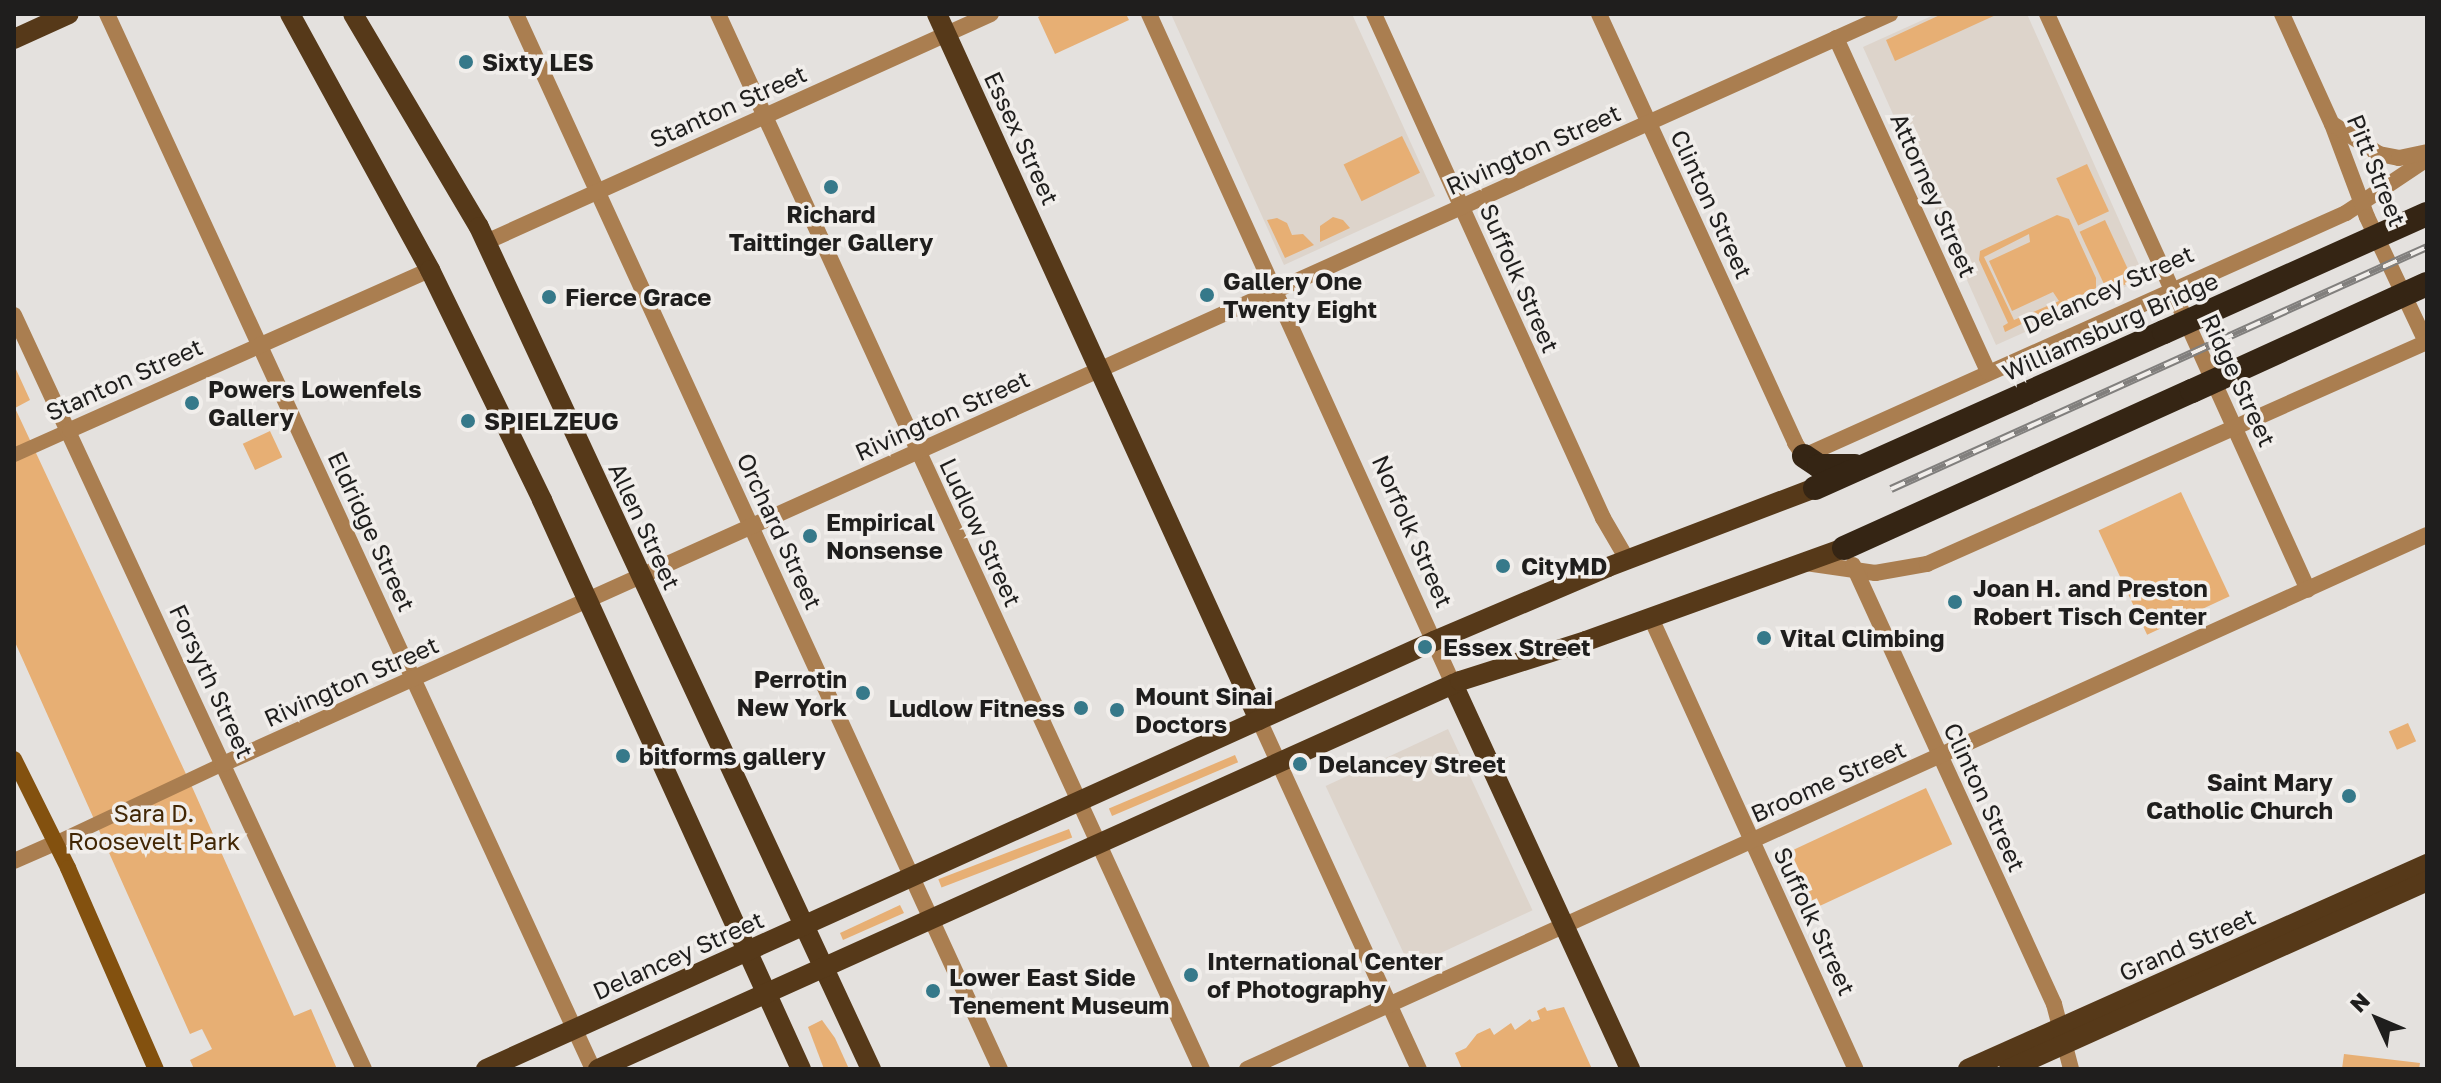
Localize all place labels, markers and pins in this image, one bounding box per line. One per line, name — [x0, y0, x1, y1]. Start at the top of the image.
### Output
place label: Sixty LES — [482, 48, 594, 76]
marker: Sixty LES — [457, 53, 475, 71]
marker: Richard Taittinger Gallery — [822, 178, 840, 196]
place label: Richard Taittinger Gallery — [729, 200, 933, 256]
place label: Gallery One Twenty Eight — [1223, 267, 1377, 323]
place label: Fierce Grace — [565, 283, 712, 311]
marker: Gallery One Twenty Eight — [1198, 286, 1216, 304]
marker: Fierce Grace — [540, 288, 558, 306]
place label: Powers Lowenfels Gallery — [208, 375, 422, 431]
marker: Powers Lowenfels Gallery — [183, 394, 201, 412]
place label: SPIELZEUG — [484, 407, 619, 435]
marker: SPIELZEUG — [459, 412, 477, 430]
place label: Empirical Nonsense — [826, 508, 943, 564]
marker: Empirical Nonsense — [801, 527, 819, 545]
place label: CityMD — [1521, 552, 1607, 580]
marker: CityMD — [1492, 555, 1514, 577]
place label: Joan H. and Preston Robert Tisch Center — [1973, 574, 2208, 630]
marker: Joan H. and Preston Robert Tisch Center — [1944, 591, 1966, 613]
place label: Vital Climbing — [1780, 624, 1944, 652]
marker: Vital Climbing — [1755, 629, 1773, 647]
place label: Essex Street — [1443, 633, 1591, 661]
marker: Essex Street — [1414, 636, 1436, 658]
place label: Perrotin New York — [736, 665, 847, 721]
place label: Mount Sinai Doctors — [1135, 682, 1273, 738]
marker: Perrotin New York — [854, 684, 872, 702]
place label: Ludlow Fitness — [888, 694, 1065, 722]
marker: Ludlow Fitness — [1072, 699, 1090, 717]
marker: Mount Sinai Doctors — [1106, 699, 1128, 721]
place label: bitforms gallery — [639, 742, 826, 770]
marker: bitforms gallery — [614, 747, 632, 765]
place label: Delancey Street — [1318, 750, 1506, 778]
marker: Delancey Street — [1289, 753, 1311, 775]
place label: Saint Mary Catholic Church — [2146, 768, 2333, 824]
marker: Saint Mary Catholic Church — [2340, 787, 2358, 805]
place label: International Center of Photography — [1207, 947, 1443, 1003]
place label: Lower East Side Tenement Museum — [949, 963, 1169, 1019]
marker: International Center of Photography — [1182, 966, 1200, 984]
marker: Lower East Side Tenement Museum — [924, 982, 942, 1000]

